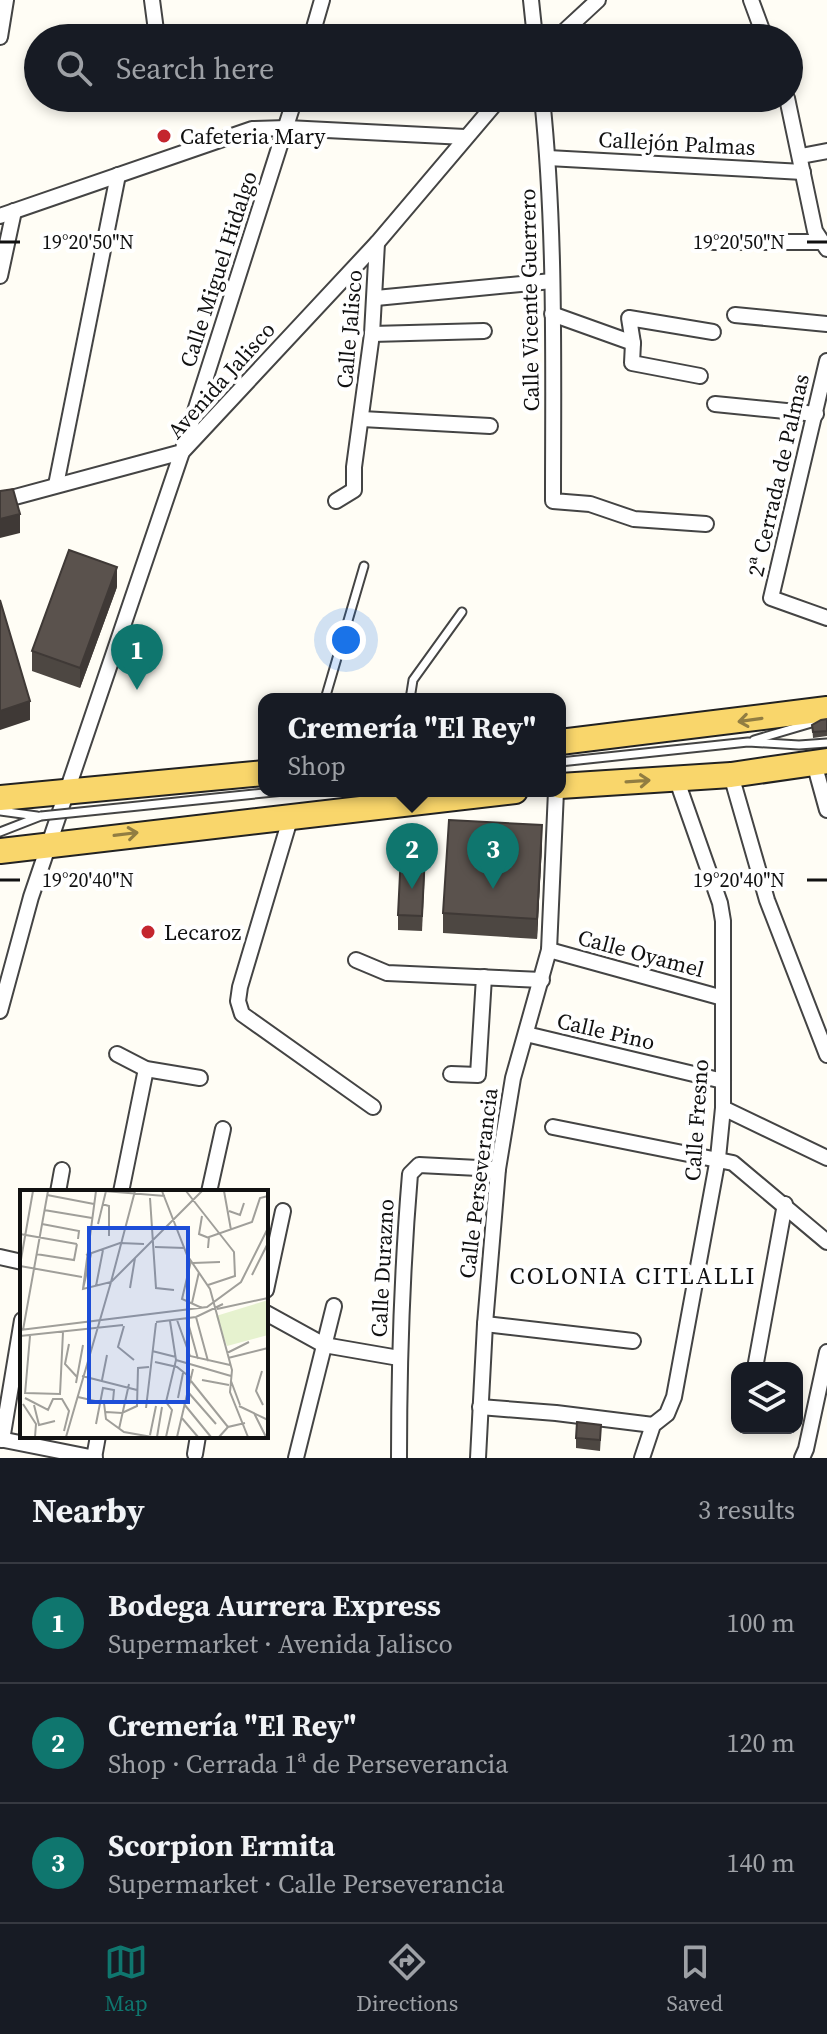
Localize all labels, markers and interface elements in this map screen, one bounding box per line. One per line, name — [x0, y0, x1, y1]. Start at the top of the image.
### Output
search box — [24, 24, 803, 112]
icon: search — [52, 46, 96, 90]
text: Search here — [116, 48, 274, 89]
place label: Cafeteria Mary — [180, 121, 326, 151]
street label: Callejón Palmas — [598, 124, 756, 162]
marker: Cafeteria Mary — [155, 127, 173, 145]
street label: Calle Miguel Hidalgo — [172, 167, 264, 371]
street label: Calle Vicente Guerrero — [512, 188, 546, 412]
text: 19°20'50"N — [42, 228, 134, 256]
text: 19°20'50"N — [693, 228, 785, 256]
street label: Calle Jalisco — [329, 268, 369, 390]
street label: Avenida Jalisco — [160, 315, 282, 445]
street label: 2ª Cerrada de Palmas — [740, 371, 816, 579]
your location — [326, 620, 366, 660]
pin: 1 — [111, 624, 163, 690]
popup — [258, 693, 566, 797]
text: Cremería "El Rey" — [288, 707, 536, 748]
one-way arrow — [737, 712, 764, 727]
text: Shop — [288, 748, 346, 784]
one-way arrow — [624, 773, 651, 788]
pin: 2 — [386, 823, 438, 889]
pin: 3 — [467, 823, 519, 889]
one-way arrow — [113, 827, 139, 842]
text: 19°20'40"N — [42, 866, 134, 894]
text: 19°20'40"N — [693, 866, 785, 894]
place label: Lecaroz — [164, 917, 241, 947]
street label: Calle Oyamel — [575, 922, 707, 984]
marker: Lecaroz — [139, 923, 157, 941]
street label: Calle Pino — [554, 1005, 658, 1057]
street label: Calle Fresno — [677, 1058, 715, 1182]
street label: Calle Perseverancia — [451, 1085, 505, 1280]
inset map — [20, 1190, 268, 1438]
street label: Calle Durazno — [363, 1198, 401, 1338]
district label: COLONIA CITLALLI — [510, 1259, 756, 1292]
map controls — [731, 1362, 803, 1434]
button: layers — [731, 1362, 803, 1434]
text: Nearby — [32, 1487, 145, 1533]
text: 3 results — [698, 1492, 795, 1528]
text: Bodega Aurrera Express — [108, 1585, 441, 1626]
text: 1 — [51, 1605, 65, 1641]
text: 100 m — [727, 1605, 795, 1641]
text: Supermarket · Avenida Jalisco — [108, 1626, 453, 1662]
text: Cremería "El Rey" — [108, 1705, 356, 1746]
text: 2 — [51, 1725, 65, 1761]
text: 120 m — [727, 1725, 795, 1761]
text: Shop · Cerrada 1ª de Perseverancia — [108, 1746, 509, 1782]
text: Scorpion Ermita — [108, 1825, 335, 1866]
text: 3 — [51, 1845, 65, 1881]
text: 140 m — [727, 1845, 795, 1881]
text: Supermarket · Calle Perseverancia — [108, 1866, 505, 1902]
tab: Map — [104, 1940, 148, 2018]
tab: Directions — [356, 1940, 458, 2018]
tab: Saved — [666, 1940, 723, 2018]

